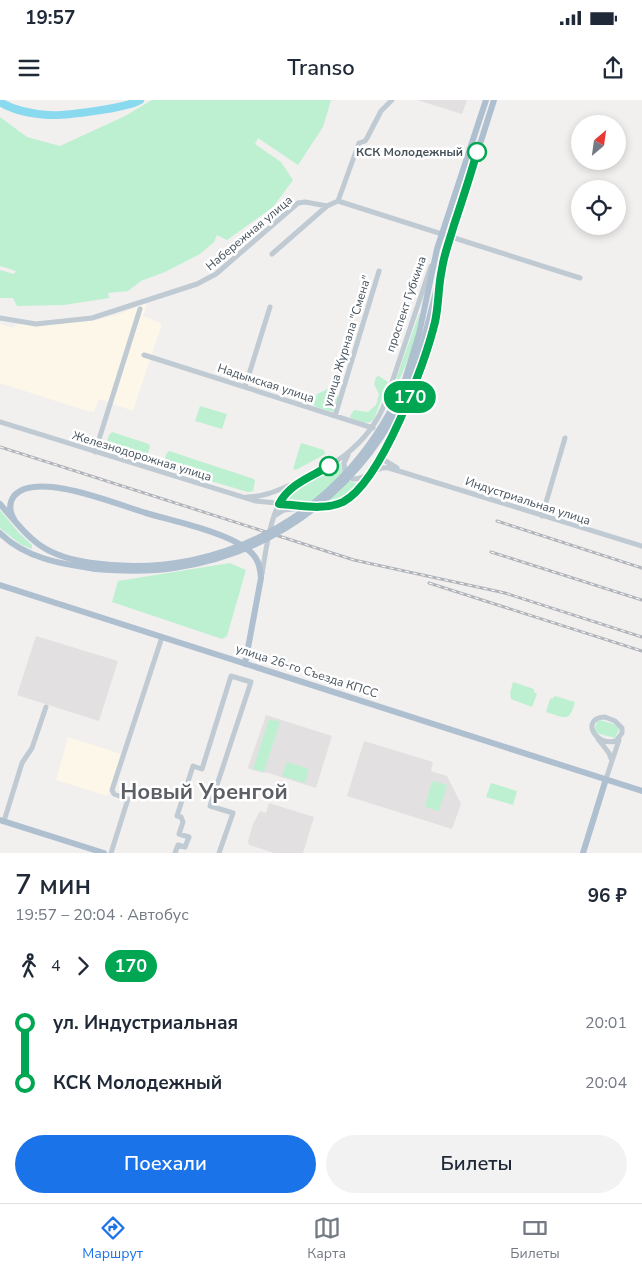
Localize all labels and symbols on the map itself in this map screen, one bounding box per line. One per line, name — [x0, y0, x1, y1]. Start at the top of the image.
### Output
north arrow — [571, 115, 626, 170]
marker: КСК Молодежный — [467, 142, 487, 162]
place label: КСК Молодежный — [356, 144, 463, 160]
street label: Набережная улица — [202, 192, 296, 274]
street label: проспект Губкина — [382, 254, 430, 354]
street label: улица Журнала "Смена" — [319, 273, 375, 409]
street label: Надымская улица — [216, 360, 316, 406]
line badge: 170 — [381, 381, 439, 413]
street label: Железнодорожная улица — [70, 427, 214, 485]
unlabelled marker — [319, 456, 339, 476]
street label: Индустриальная улица — [463, 473, 593, 529]
street label: улица 26-го Съезда КПСС — [234, 640, 380, 702]
district label: Новый Уренгой — [120, 777, 288, 807]

